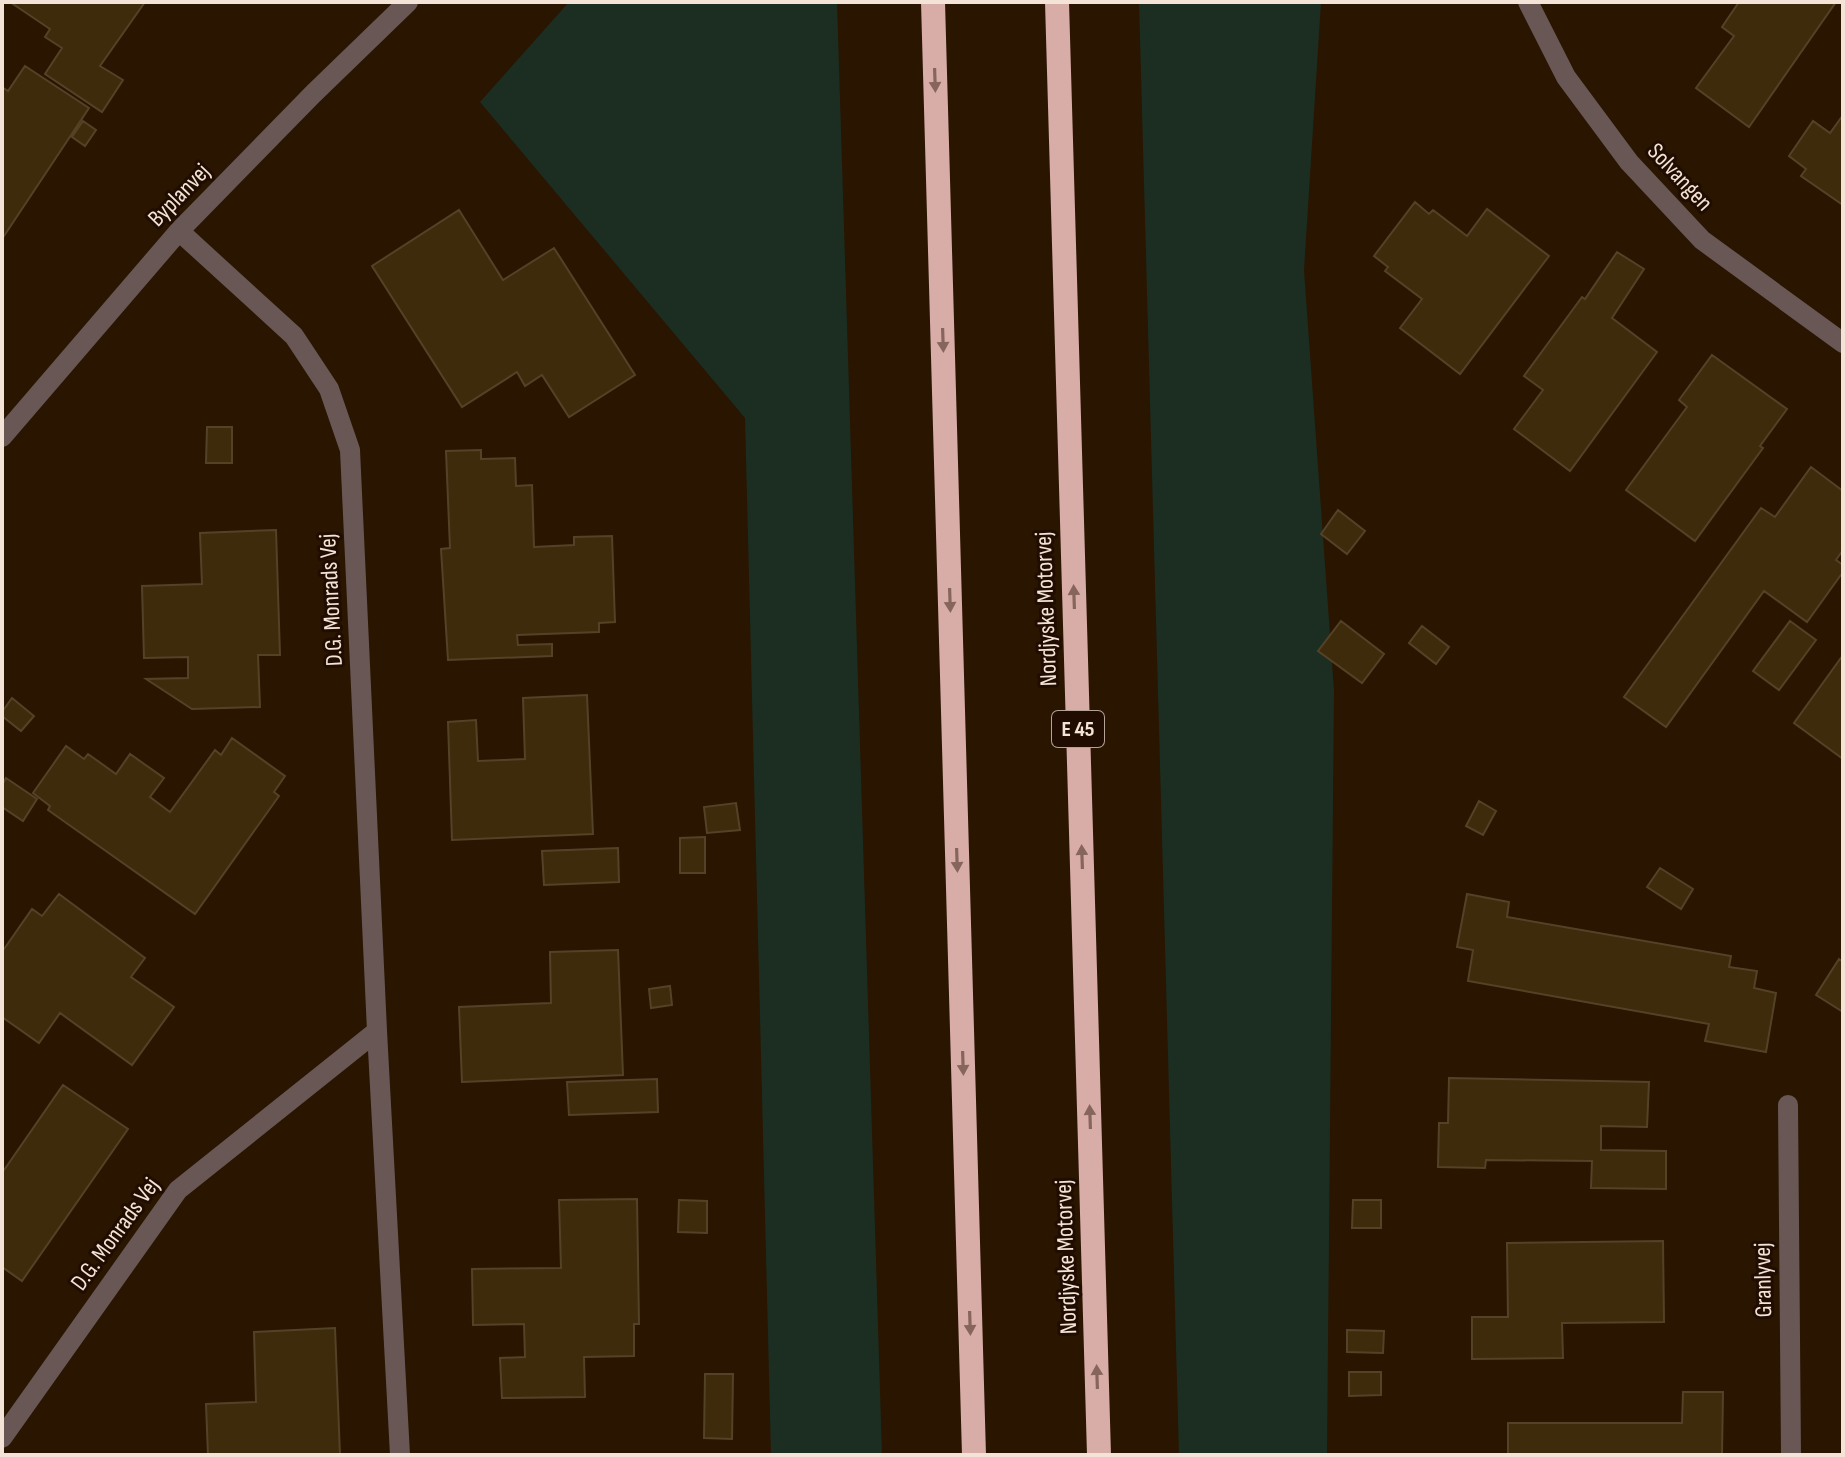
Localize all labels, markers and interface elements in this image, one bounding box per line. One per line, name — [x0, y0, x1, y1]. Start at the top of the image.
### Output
one-way arrow — [929, 68, 942, 93]
street label: Solvangen — [1641, 137, 1719, 217]
street label: Byplanvej — [142, 157, 216, 233]
one-way arrow — [936, 328, 949, 353]
street label: Nordjyske Motorvej — [1029, 531, 1063, 687]
street label: D.G. Monrads Vej — [313, 533, 349, 667]
one-way arrow — [1067, 584, 1080, 609]
one-way arrow — [943, 588, 956, 613]
road number: E 45 — [1052, 711, 1104, 747]
one-way arrow — [1075, 844, 1088, 869]
one-way arrow — [951, 848, 964, 873]
one-way arrow — [956, 1051, 969, 1076]
one-way arrow — [1083, 1104, 1096, 1129]
street label: D.G. Monrads Vej — [64, 1172, 166, 1296]
street label: Nordjyske Motorvej — [1049, 1179, 1083, 1335]
street label: Granlyvej — [1748, 1242, 1778, 1318]
one-way arrow — [964, 1311, 977, 1336]
one-way arrow — [1091, 1364, 1103, 1389]

